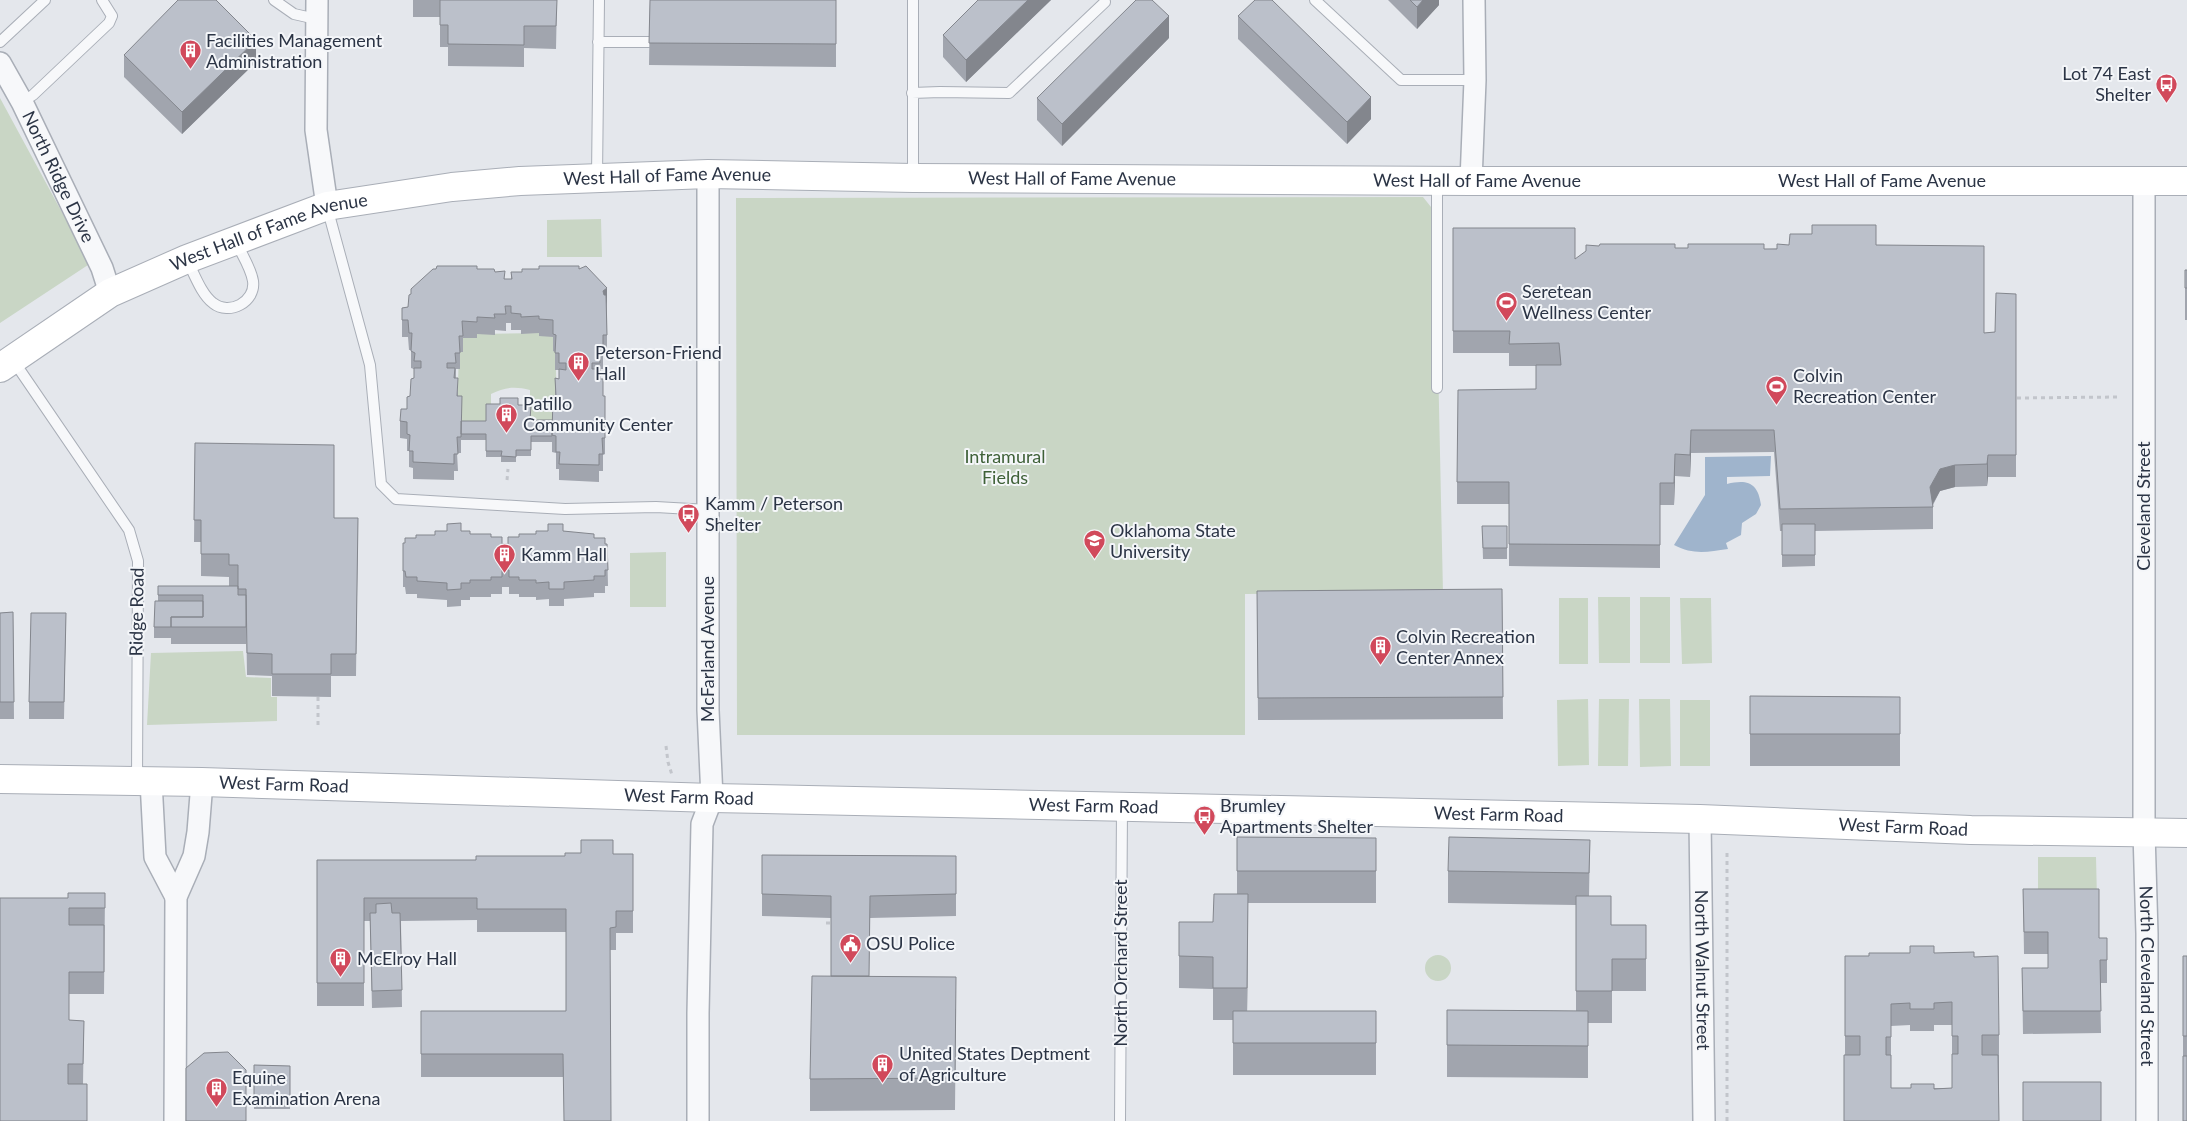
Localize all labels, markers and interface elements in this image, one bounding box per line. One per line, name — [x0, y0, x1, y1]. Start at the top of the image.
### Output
place label: Facilities Management Administration — [206, 29, 383, 72]
building icon: Facilities Management Administration — [178, 39, 202, 70]
place label: Lot 74 East Shelter — [2062, 62, 2152, 105]
bus stop icon: Lot 74 East Shelter — [2155, 72, 2179, 103]
street label: North Ridge Drive — [18, 107, 100, 246]
street label: West Hall of Fame Avenue — [563, 162, 771, 189]
street label: West Hall of Fame Avenue — [968, 166, 1176, 189]
street label: West Hall of Fame Avenue — [1373, 168, 1581, 191]
street label: West Hall of Fame Avenue — [1778, 169, 1986, 191]
street label: West Hall of Fame Avenue — [166, 188, 369, 275]
place label: Seretean Wellness Center — [1522, 280, 1652, 323]
sports icon: Seretean Wellness Center — [1494, 290, 1518, 321]
place label: Peterson-Friend Hall — [595, 341, 722, 384]
building icon: Peterson-Friend Hall — [567, 351, 591, 382]
place label: Colvin Recreation Center — [1793, 364, 1936, 407]
sports icon: Colvin Recreation Center — [1765, 374, 1789, 405]
place label: Patillo Community Center — [523, 392, 673, 435]
building icon: Patillo Community Center — [495, 402, 519, 433]
street label: Cleveland Street — [2132, 441, 2154, 571]
park label: Intramural Fields — [964, 445, 1046, 488]
place label: Kamm / Peterson Shelter — [705, 492, 843, 535]
bus stop icon: Kamm / Peterson Shelter — [677, 502, 701, 533]
place label: Oklahoma State University — [1110, 519, 1236, 562]
school or university icon: Oklahoma State University — [1082, 529, 1106, 560]
building icon: Kamm Hall — [493, 543, 517, 574]
place label: Kamm Hall — [521, 543, 607, 565]
street label: Ridge Road — [124, 567, 148, 657]
street label: McFarland Avenue — [696, 576, 718, 722]
place label: Colvin Recreation Center Annex — [1396, 625, 1535, 668]
building icon: Colvin Recreation Center Annex — [1368, 635, 1392, 666]
street label: West Farm Road — [219, 771, 349, 797]
street label: West Farm Road — [624, 783, 754, 809]
street label: West Farm Road — [1029, 793, 1159, 817]
place label: Brumley Apartments Shelter — [1220, 794, 1374, 837]
street label: West Farm Road — [1433, 801, 1564, 826]
bus stop icon: Brumley Apartments Shelter — [1192, 804, 1216, 835]
street label: West Farm Road — [1838, 813, 1969, 840]
street label: North Orchard Street — [1109, 879, 1131, 1047]
street label: North Cleveland Street — [2136, 885, 2159, 1067]
street label: North Walnut Street — [1691, 890, 1715, 1051]
public building icon: OSU Police — [838, 932, 862, 963]
place label: OSU Police — [866, 932, 955, 954]
building icon: McElroy Hall — [329, 947, 353, 978]
place label: McElroy Hall — [357, 947, 457, 969]
place label: United States Deptment of Agriculture — [899, 1042, 1091, 1085]
building icon: United States Deptment of Agriculture — [871, 1052, 895, 1083]
place label: Equine Examination Arena — [232, 1066, 380, 1109]
building icon: Equine Examination Arena — [204, 1076, 228, 1107]

